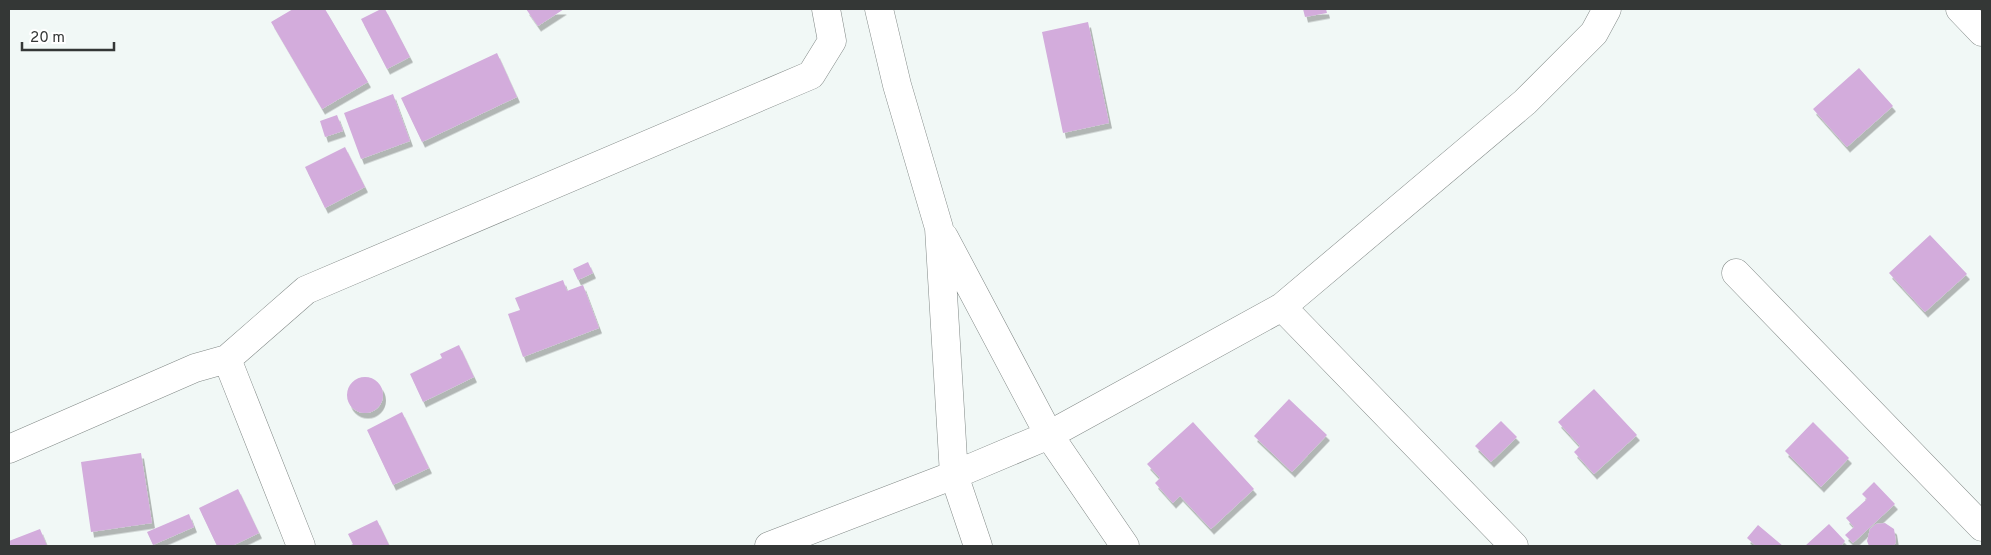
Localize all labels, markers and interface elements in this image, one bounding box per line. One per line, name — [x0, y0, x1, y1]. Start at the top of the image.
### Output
scale bar — [22, 20, 115, 52]
text: 20 m — [30, 29, 65, 48]

